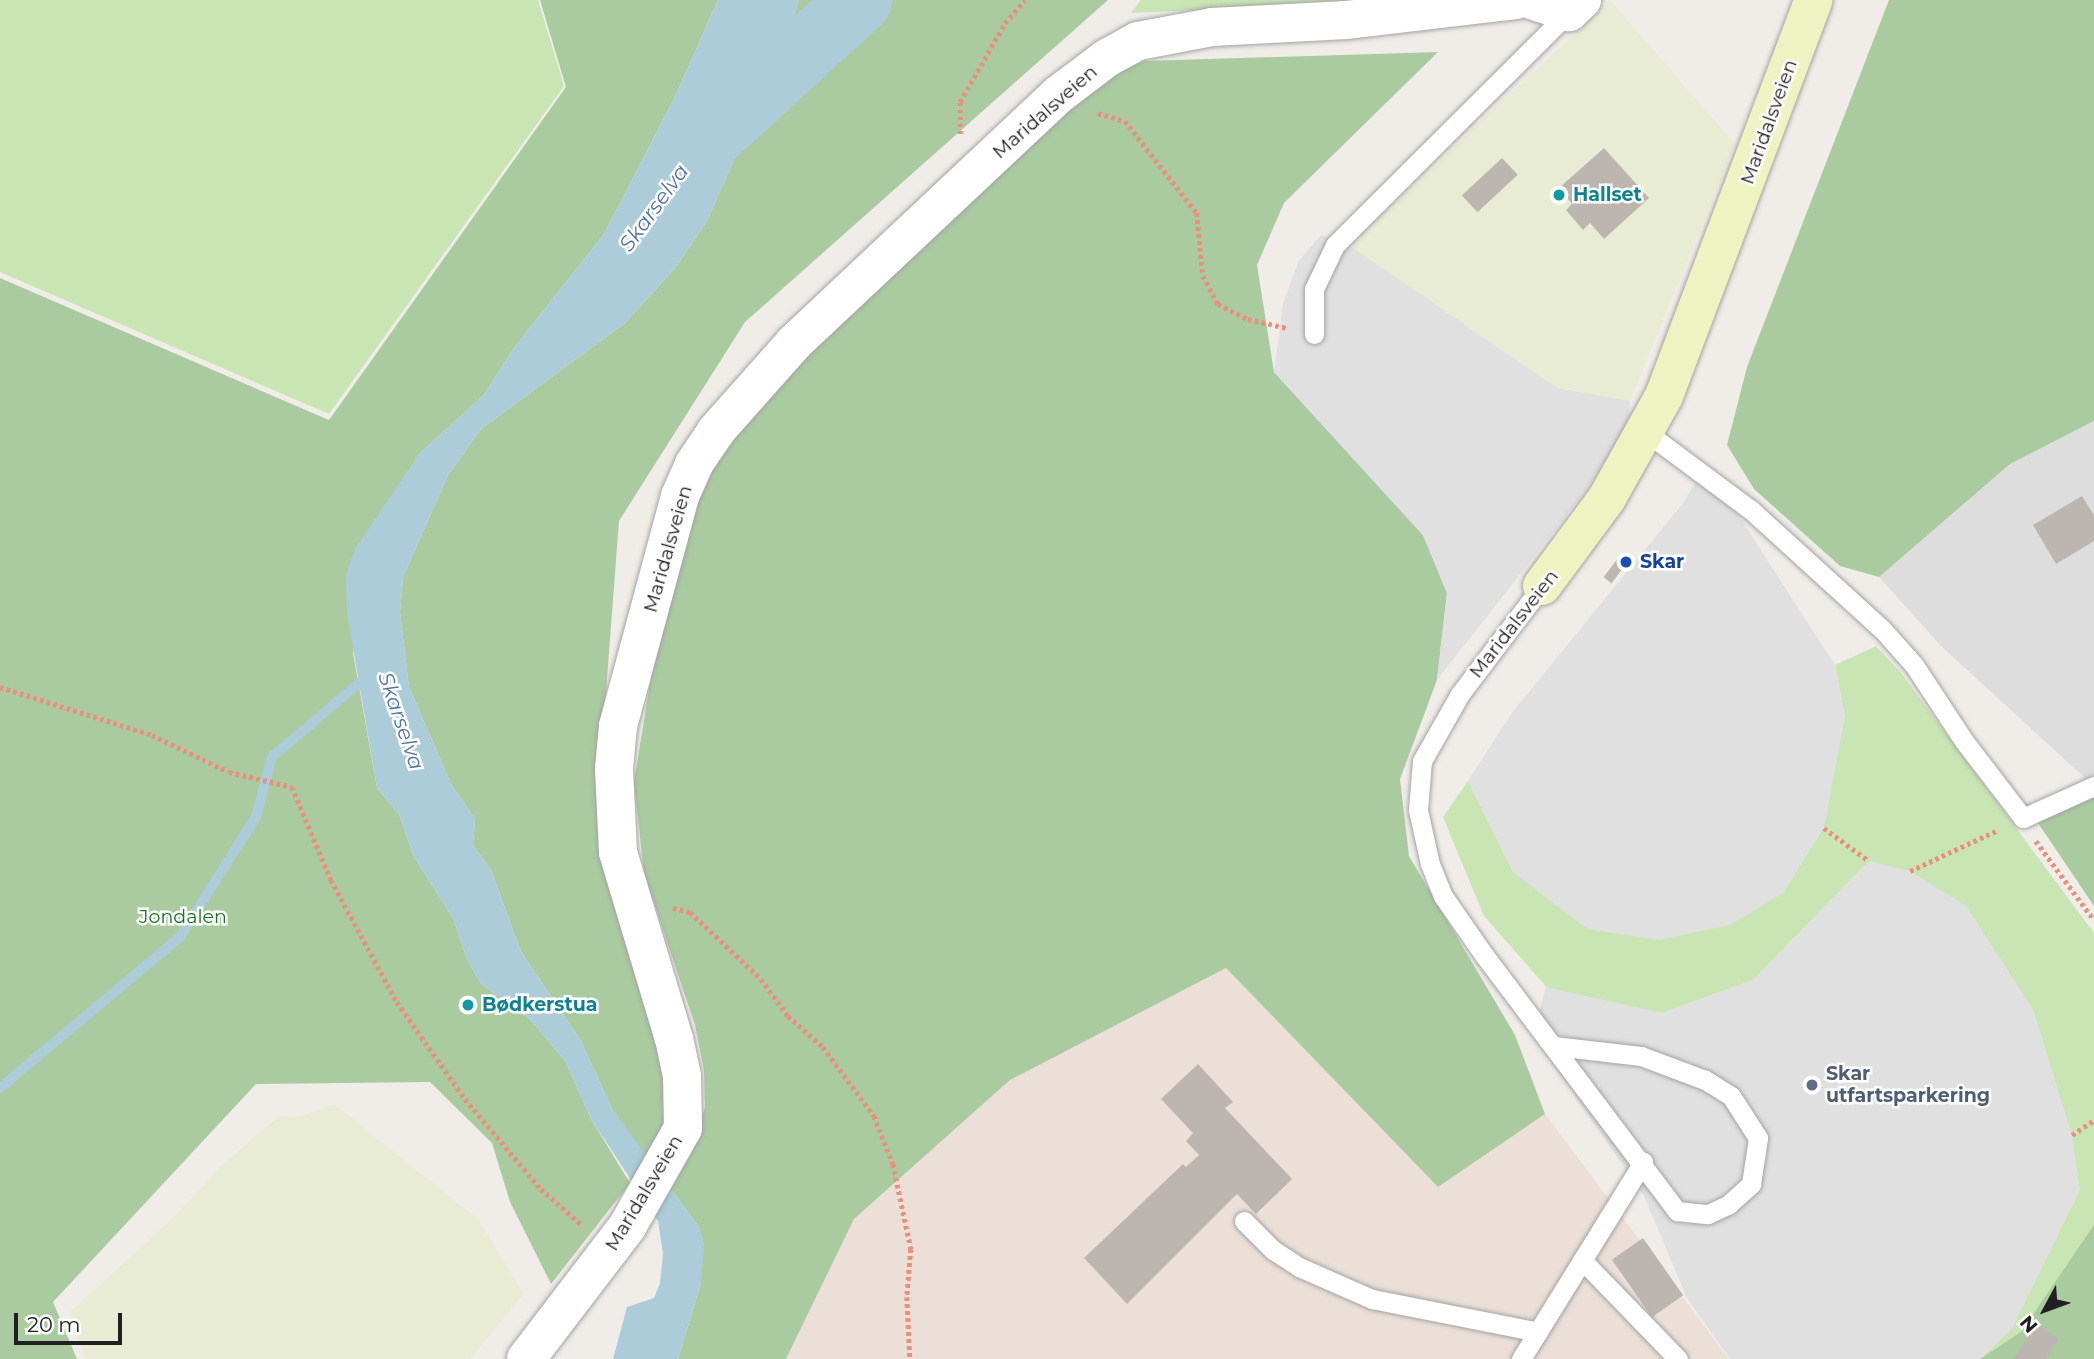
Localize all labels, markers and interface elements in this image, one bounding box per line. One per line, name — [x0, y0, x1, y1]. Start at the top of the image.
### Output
street label: Maridalsveien — [1736, 56, 1802, 188]
street label: Maridalsveien — [988, 60, 1102, 164]
water label: Skarselva — [614, 160, 694, 256]
place label: Hallset — [1573, 184, 1642, 206]
marker: Hallset — [1551, 187, 1567, 203]
street label: Maridalsveien — [639, 483, 697, 615]
place label: Skar — [1640, 551, 1684, 573]
marker: Skar — [1618, 554, 1634, 570]
street label: Maridalsveien — [1465, 565, 1563, 683]
water label: Skarselva — [373, 669, 429, 773]
park label: Jondalen — [139, 906, 227, 928]
place label: Bødkerstua — [482, 994, 597, 1016]
marker: Bødkerstua — [460, 997, 476, 1013]
place label: Skar utfartsparkering — [1826, 1063, 1990, 1107]
marker: Skar utfartsparkering — [1804, 1077, 1820, 1093]
street label: Maridalsveien — [600, 1131, 688, 1255]
north arrow — [2010, 1275, 2080, 1345]
scale bar — [18, 1300, 126, 1344]
text: N — [2015, 1311, 2042, 1337]
text: 20 m — [27, 1312, 81, 1337]

